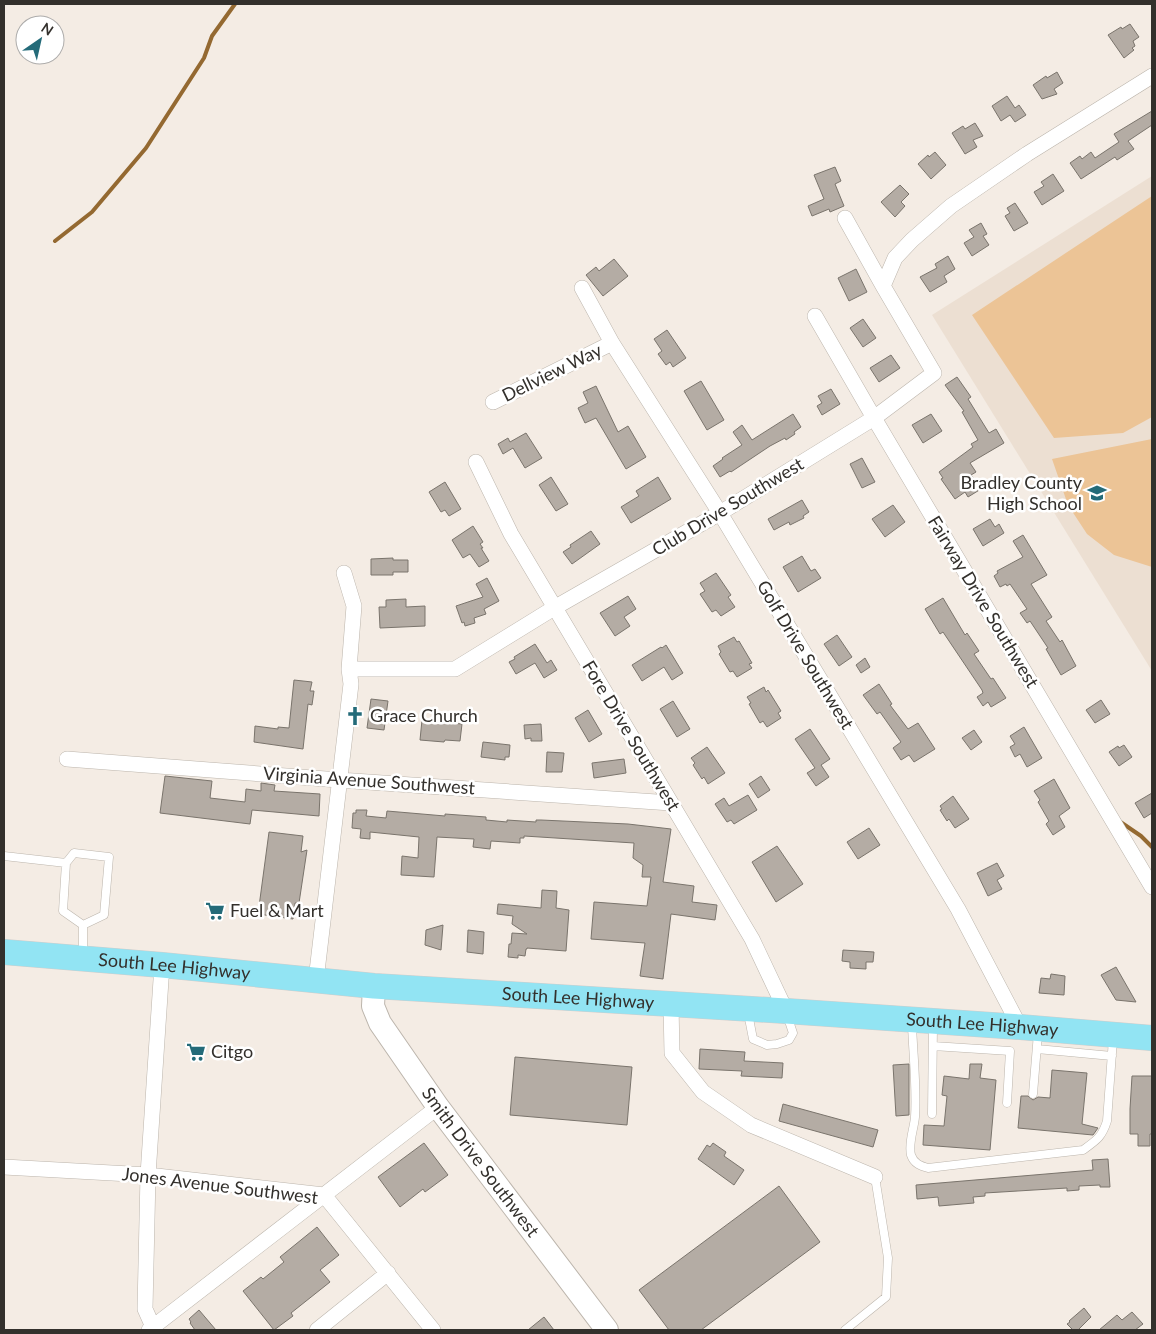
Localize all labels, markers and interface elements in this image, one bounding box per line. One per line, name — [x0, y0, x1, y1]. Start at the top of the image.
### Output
north arrow — [15, 15, 65, 65]
text: N — [38, 19, 57, 39]
street label: Dellview Way — [498, 338, 606, 406]
street label: Club Drive Southwest — [648, 452, 808, 560]
place label: Bradley County High School — [960, 471, 1083, 514]
school or university icon: Bradley County High School — [1086, 482, 1108, 504]
street label: Fairway Drive Southwest — [924, 512, 1044, 692]
street label: Golf Drive Southwest — [753, 576, 859, 733]
street label: Fore Drive Southwest — [578, 656, 686, 815]
place label: Grace Church — [370, 704, 478, 726]
church icon: Grace Church — [344, 705, 366, 727]
street label: Virginia Avenue Southwest — [262, 762, 476, 798]
place label: Fuel & Mart — [230, 899, 324, 921]
supermarket icon: Fuel & Mart — [204, 900, 226, 922]
street label: South Lee Highway — [98, 948, 252, 984]
street label: South Lee Highway — [501, 982, 656, 1013]
street label: South Lee Highway — [905, 1007, 1060, 1040]
place label: Citgo — [211, 1040, 253, 1062]
supermarket icon: Citgo — [185, 1041, 207, 1063]
street label: Smith Drive Southwest — [418, 1083, 545, 1241]
street label: Jones Avenue Southwest — [121, 1162, 320, 1208]

